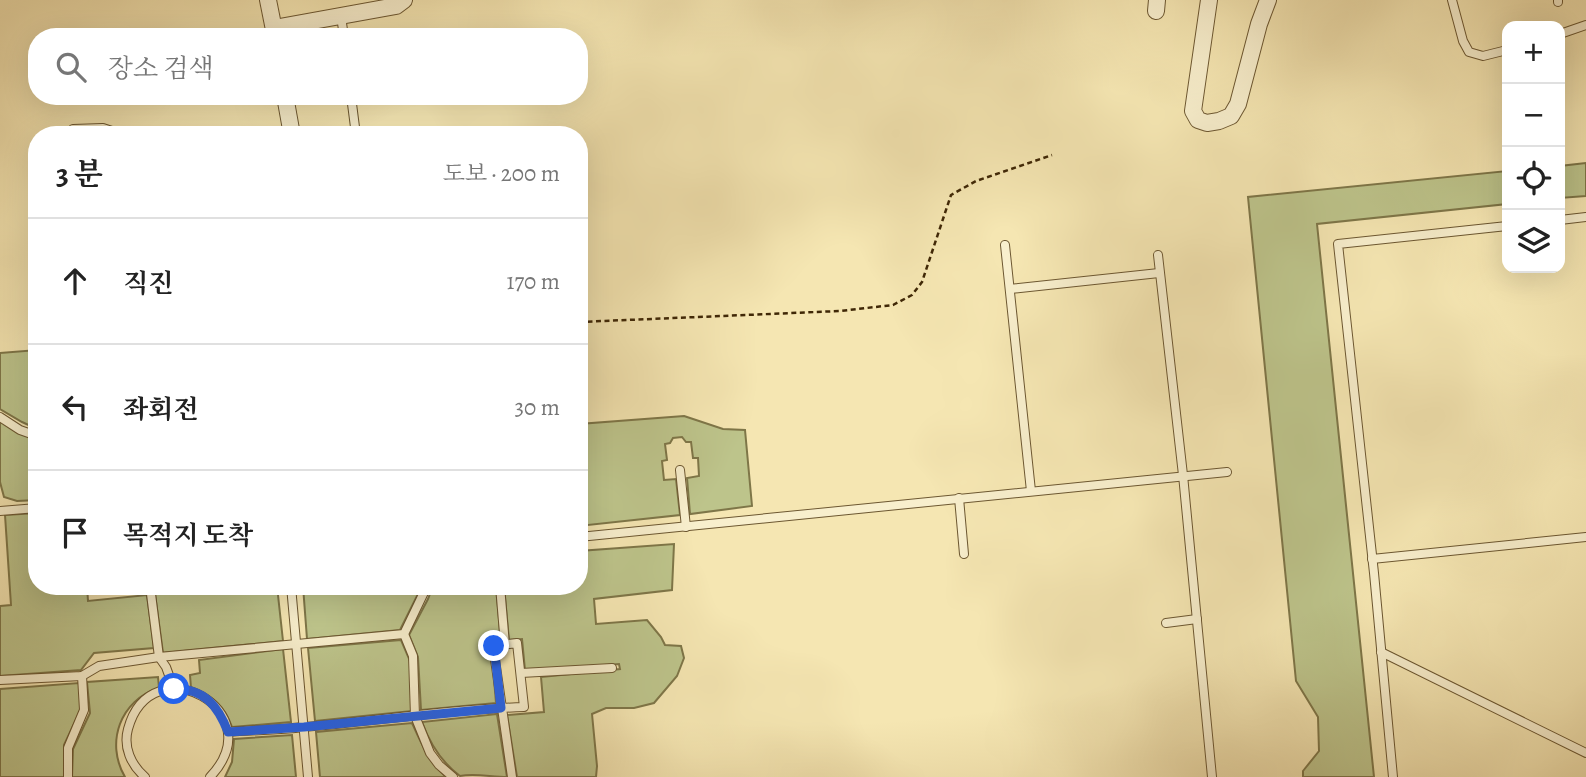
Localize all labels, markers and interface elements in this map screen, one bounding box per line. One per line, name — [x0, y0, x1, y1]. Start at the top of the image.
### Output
map controls — [1502, 21, 1565, 273]
button: + — [1502, 21, 1565, 84]
search box — [28, 28, 588, 105]
icon: search — [52, 48, 90, 86]
text: 장소 검색 — [108, 51, 214, 86]
button: − — [1502, 84, 1565, 147]
button: locate — [1502, 147, 1565, 210]
text: 3 분 — [56, 154, 103, 194]
text: 도보 · 200 m — [443, 158, 560, 189]
button: layers — [1502, 210, 1565, 273]
icon: ahead — [56, 262, 94, 300]
text: 직진 — [123, 266, 173, 301]
text: 170 m — [507, 266, 560, 297]
icon: left — [56, 388, 94, 426]
text: 좌회전 — [123, 392, 198, 427]
text: 30 m — [514, 392, 560, 423]
icon: arrive — [56, 514, 94, 552]
text: 목적지 도착 — [123, 518, 253, 553]
route end — [478, 630, 509, 661]
route start — [158, 673, 189, 704]

